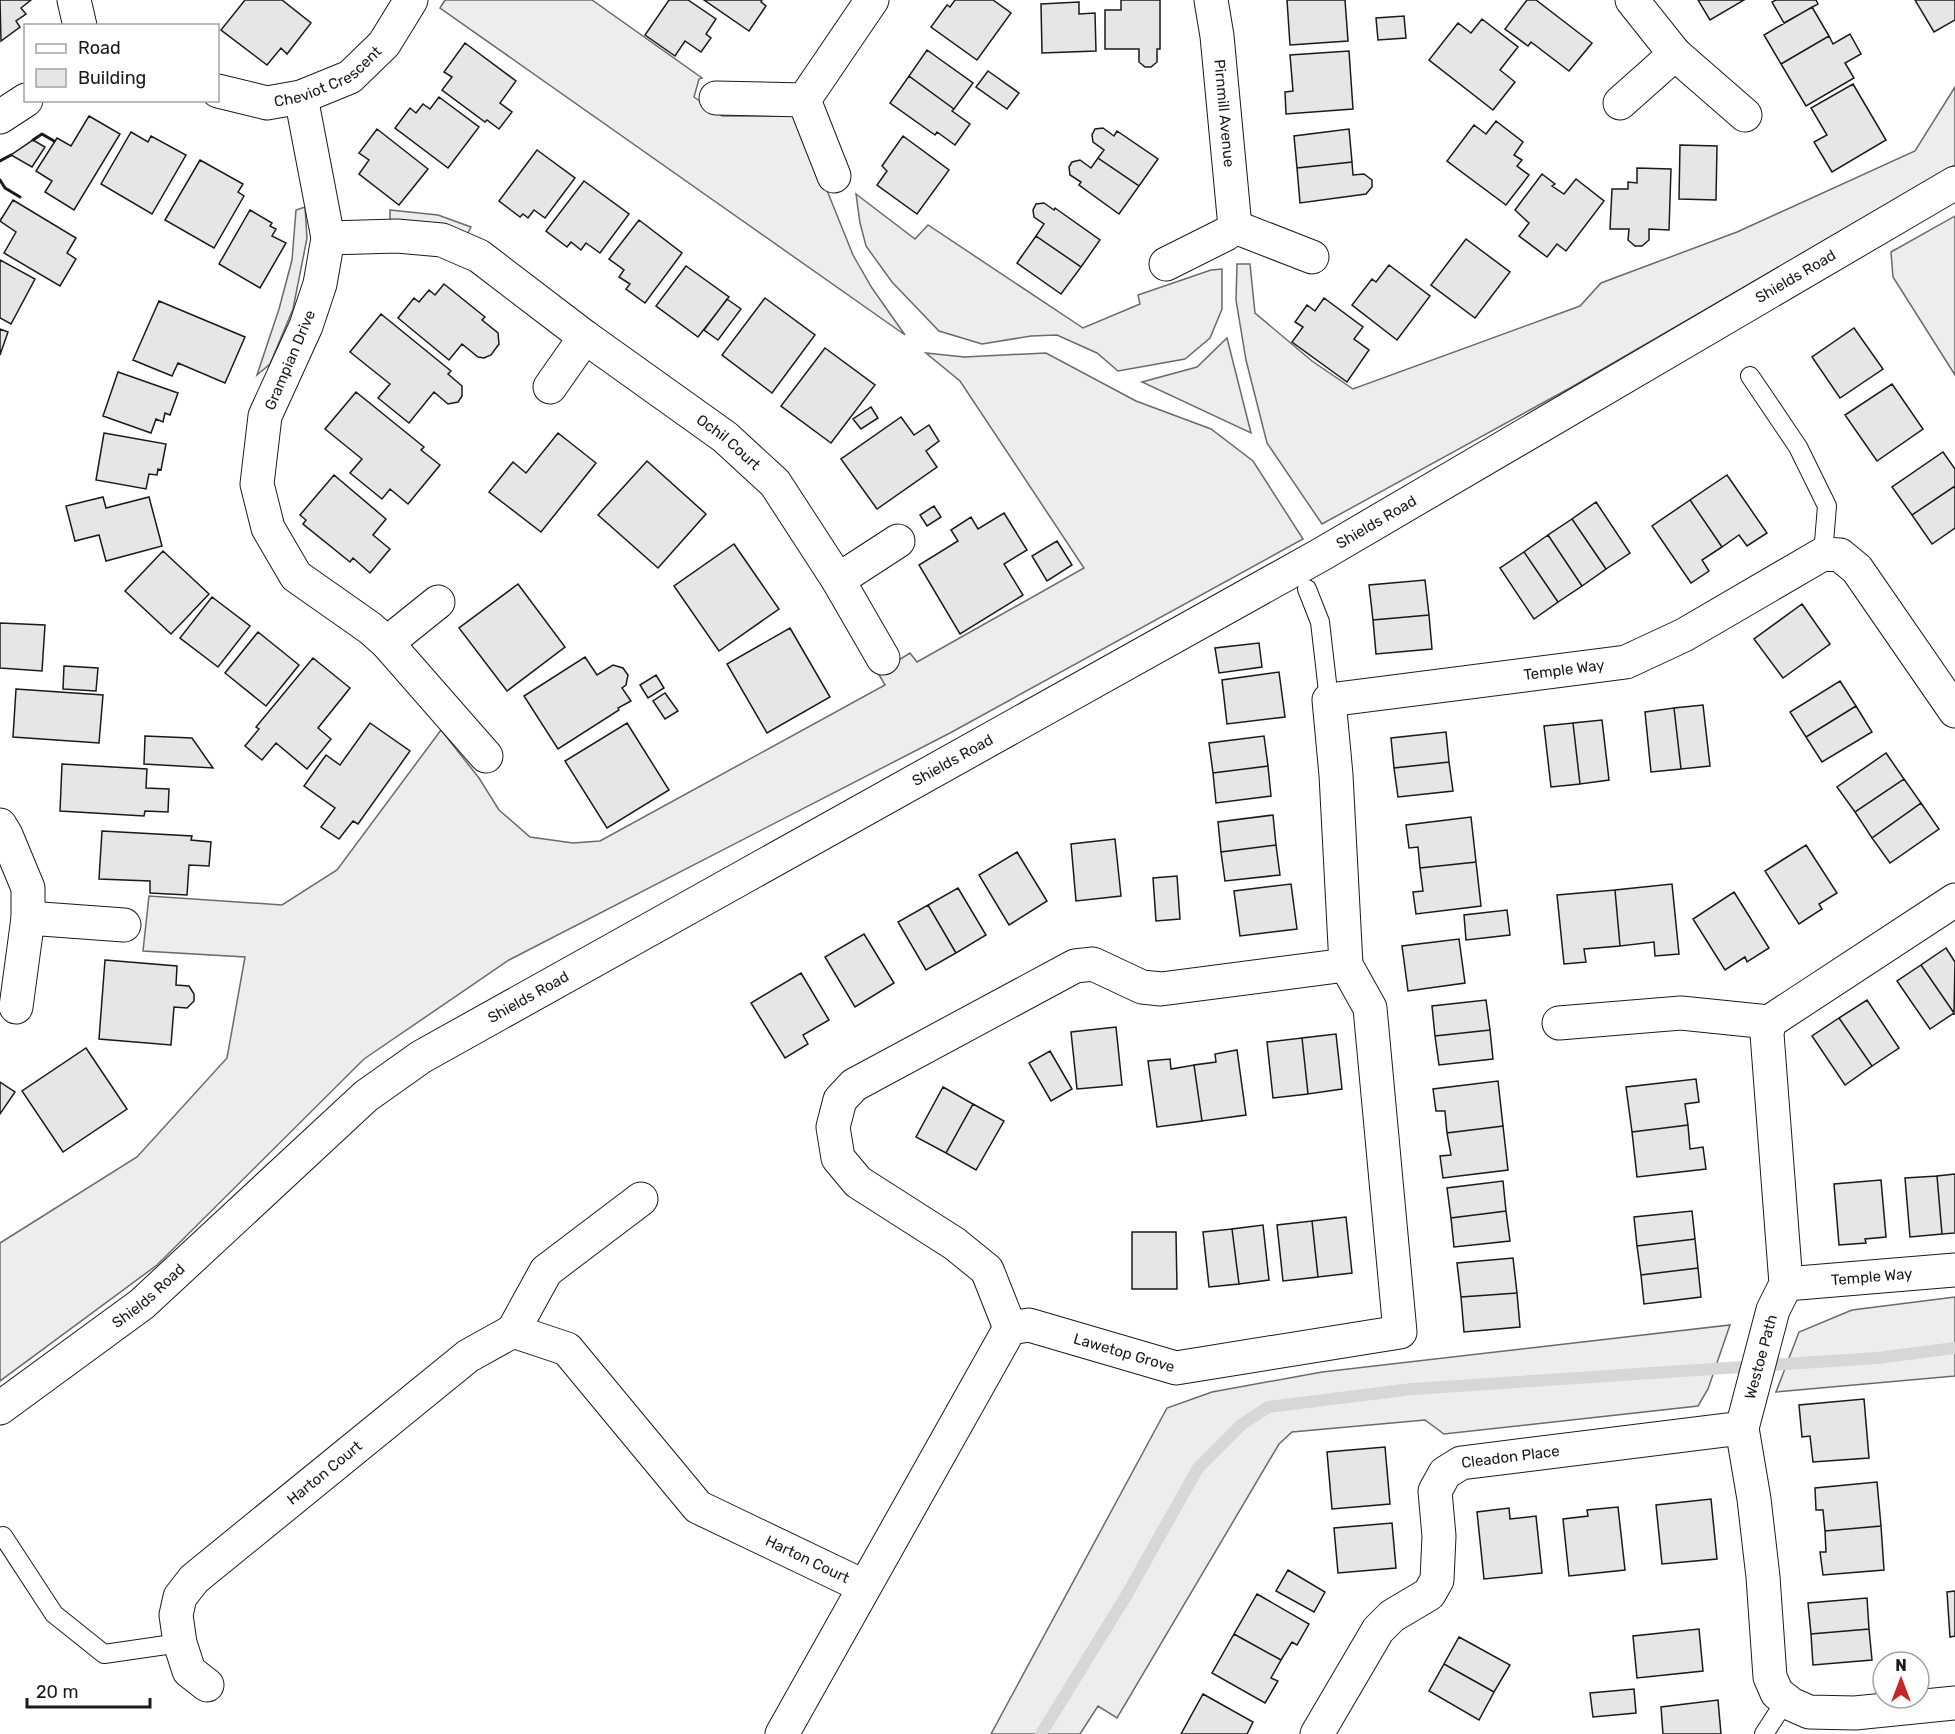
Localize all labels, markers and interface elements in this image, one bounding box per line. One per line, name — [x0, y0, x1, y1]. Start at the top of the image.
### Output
legend — [24, 24, 219, 102]
text: Road — [78, 37, 121, 59]
street label: Cheviot Crescent — [273, 42, 385, 111]
street label: Pirnmill Avenue — [1210, 58, 1238, 168]
text: Building — [78, 67, 146, 89]
street label: Shields Road — [1752, 246, 1839, 307]
street label: Grampian Drive — [261, 307, 319, 413]
street label: Ochil Court — [693, 411, 764, 474]
street label: Shields Road — [1333, 492, 1420, 553]
street label: Temple Way — [1522, 656, 1606, 684]
street label: Shields Road — [909, 730, 996, 790]
street label: Shields Road — [485, 967, 572, 1027]
street label: Shields Road — [108, 1260, 188, 1332]
street label: Temple Way — [1830, 1265, 1913, 1289]
street label: Westoe Path — [1741, 1313, 1781, 1401]
street label: Lawetop Grove — [1071, 1330, 1177, 1376]
street label: Harton Court — [283, 1437, 366, 1509]
street label: Cleadon Place — [1460, 1442, 1561, 1472]
street label: Harton Court — [762, 1532, 853, 1587]
north arrow — [1871, 1650, 1931, 1710]
text: N — [1895, 1656, 1907, 1675]
scale bar — [27, 1671, 150, 1709]
text: 20 m — [36, 1681, 78, 1703]

